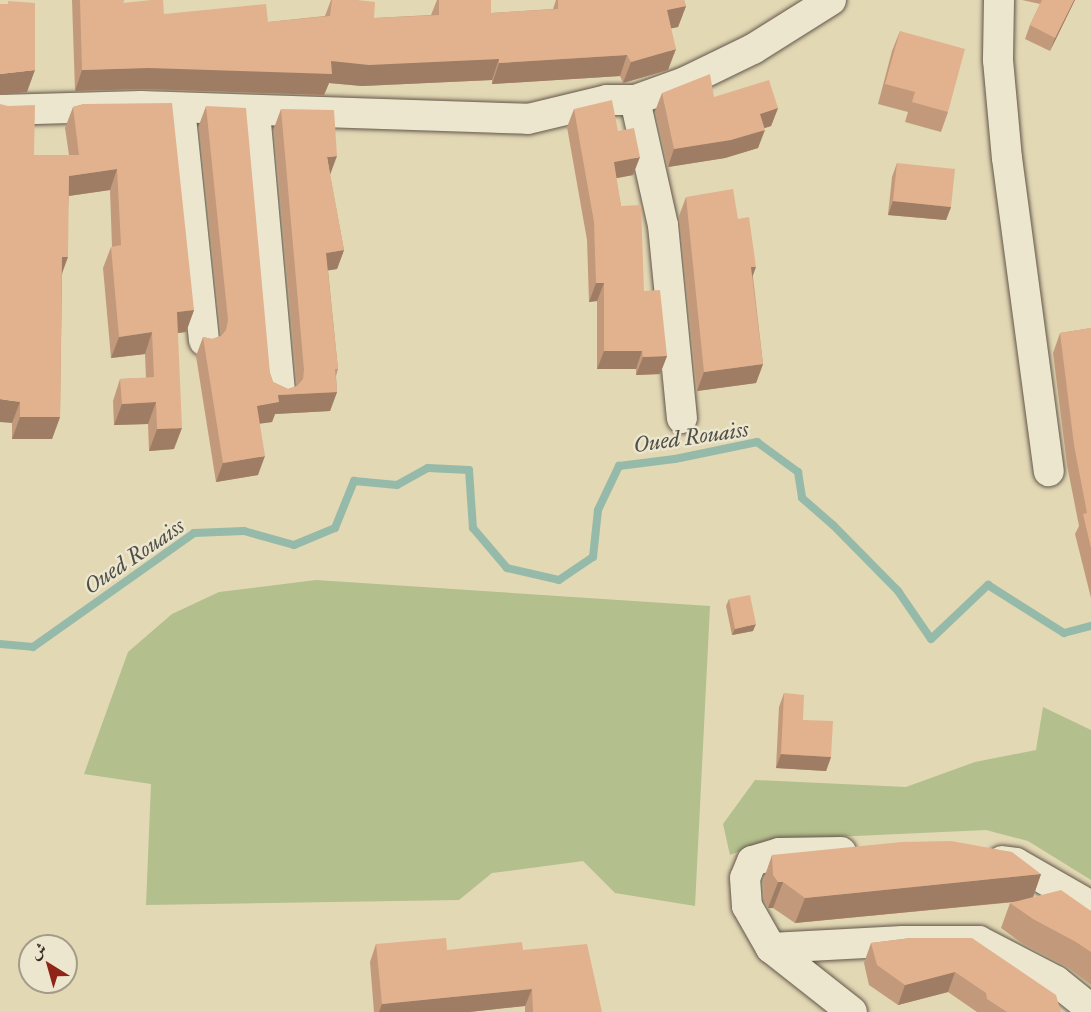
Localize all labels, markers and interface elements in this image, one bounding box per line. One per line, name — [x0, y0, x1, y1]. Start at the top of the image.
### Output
water label: Oued Rouaiss — [632, 416, 750, 458]
water label: Oued Rouaiss — [79, 513, 189, 599]
north arrow — [18, 934, 78, 994]
text: ش — [26, 938, 50, 963]

